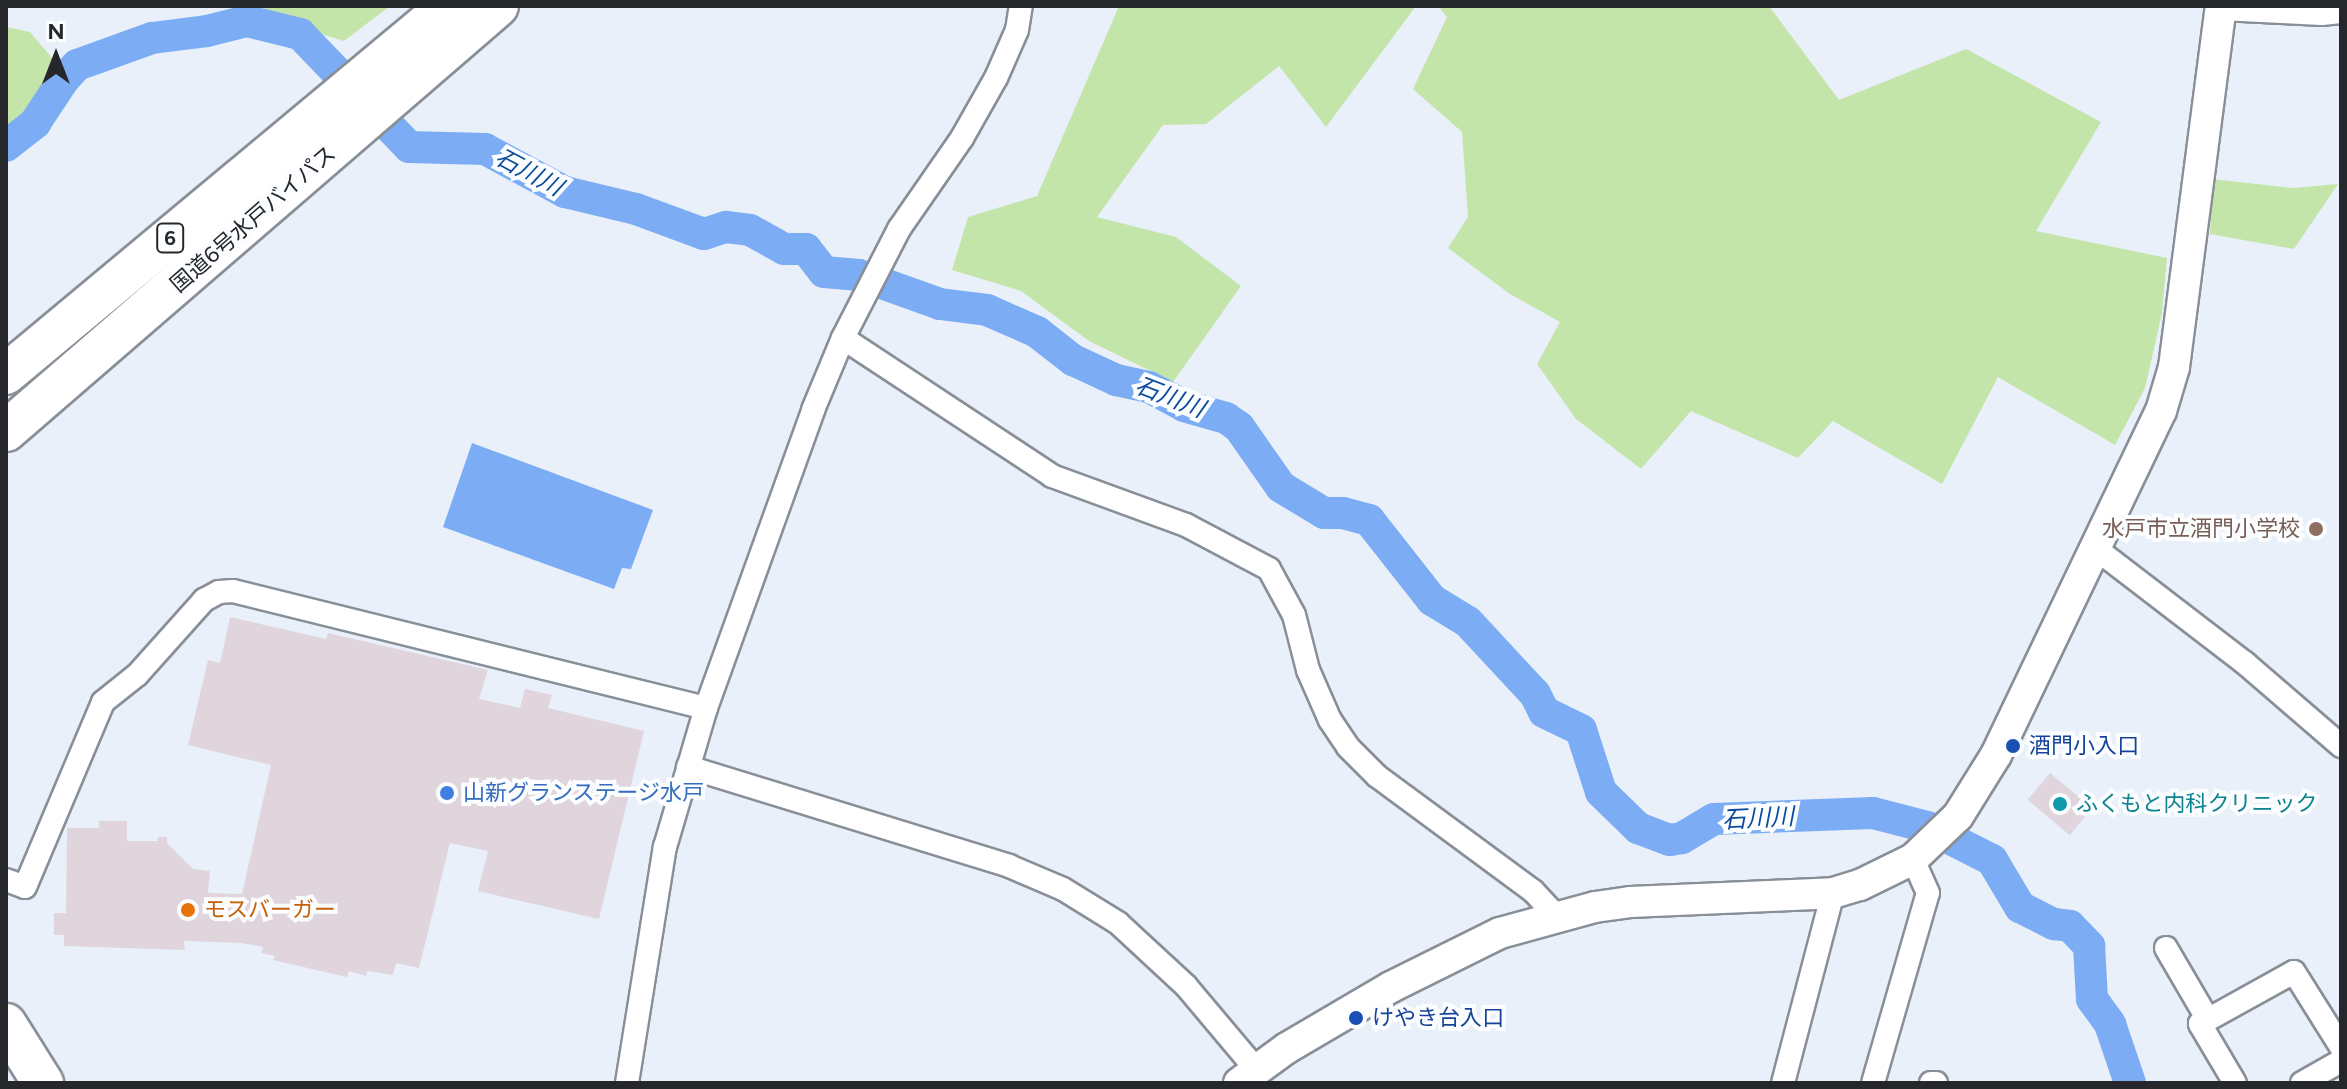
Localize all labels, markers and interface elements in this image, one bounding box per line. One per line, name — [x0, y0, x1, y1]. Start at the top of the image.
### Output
north arrow — [16, 16, 96, 96]
text: N — [47, 18, 65, 45]
street label: 国道6号水戸バイパス — [165, 140, 341, 298]
water label: 石川川 — [490, 142, 568, 202]
road number: 6 — [156, 222, 184, 254]
water label: 石川川 — [1131, 371, 1209, 423]
place label: 水戸市立酒門小学校 — [2102, 516, 2300, 542]
marker: 水戸市立酒門小学校 — [2307, 520, 2325, 538]
place label: 酒門小入口 — [2029, 733, 2139, 759]
marker: 酒門小入口 — [2004, 737, 2022, 755]
place label: 山新グランステージ水戸 — [463, 780, 705, 806]
marker: 山新グランステージ水戸 — [438, 784, 456, 802]
place label: ふくもと内科クリニック — [2076, 791, 2318, 817]
marker: ふくもと内科クリニック — [2051, 795, 2069, 813]
water label: 石川川 — [1721, 802, 1795, 834]
place label: モスバーガー — [204, 897, 336, 923]
marker: モスバーガー — [179, 901, 197, 919]
place label: けやき台入口 — [1372, 1005, 1504, 1031]
marker: けやき台入口 — [1347, 1009, 1365, 1027]

